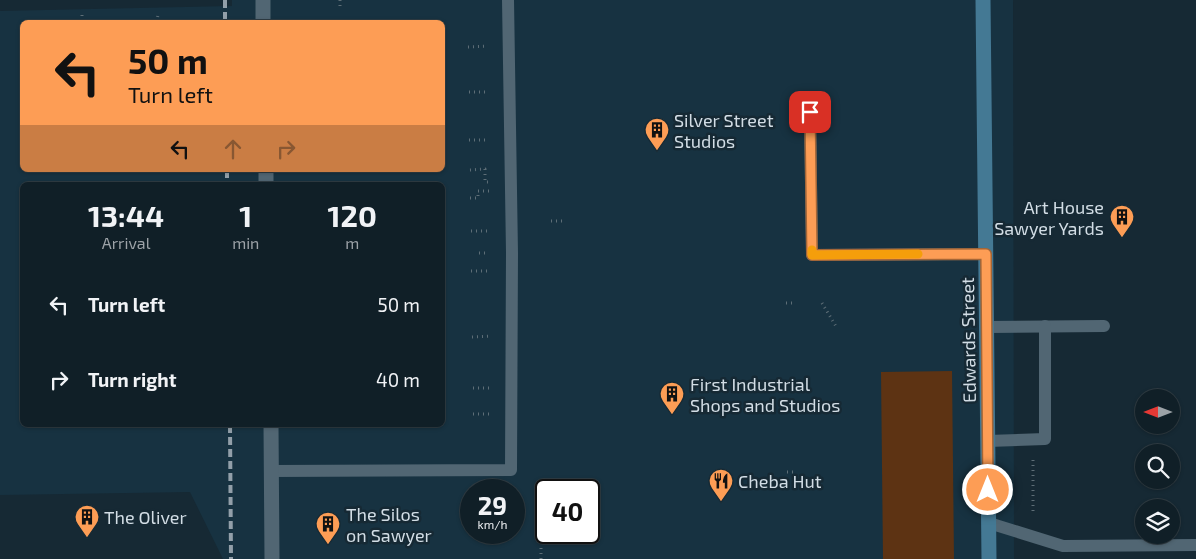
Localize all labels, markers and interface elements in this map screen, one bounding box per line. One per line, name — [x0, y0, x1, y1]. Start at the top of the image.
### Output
text: 50 m — [128, 39, 208, 81]
icon: left — [45, 40, 110, 105]
text: Turn left — [128, 81, 213, 107]
pin — [789, 91, 831, 133]
icon: arrive — [796, 98, 824, 126]
place label: Silver Street Studios — [674, 109, 774, 152]
building icon: Silver Street Studios — [644, 117, 670, 151]
icon: left — [166, 135, 194, 163]
icon: ahead — [219, 135, 247, 163]
icon: right — [272, 135, 300, 163]
place label: Art House Sawyer Yards — [994, 196, 1104, 239]
text: 13:44 — [88, 197, 164, 233]
text: 1 — [239, 197, 252, 233]
text: 120 — [328, 197, 377, 233]
building icon: Art House Sawyer Yards — [1109, 204, 1135, 238]
text: Arrival — [102, 233, 150, 252]
text: min — [232, 233, 259, 252]
text: m — [345, 233, 359, 252]
street label: Edwards Street — [956, 277, 980, 403]
icon: left — [45, 291, 73, 319]
text: Turn left — [88, 293, 165, 316]
text: 50 m — [377, 293, 420, 316]
icon: right — [45, 366, 73, 394]
text: Turn right — [88, 368, 176, 391]
text: 40 m — [376, 368, 420, 391]
place label: First Industrial Shops and Studios — [690, 373, 840, 416]
building icon: First Industrial Shops and Studios — [659, 381, 685, 415]
north arrow — [1135, 389, 1180, 434]
map controls — [1135, 389, 1180, 544]
button: search — [1135, 444, 1180, 489]
position arrow — [961, 463, 1013, 515]
restaurant icon: Cheba Hut — [708, 468, 734, 502]
place label: Cheba Hut — [738, 470, 822, 492]
speed limit sign: 40 — [535, 479, 600, 544]
text: 29 — [478, 490, 507, 520]
button: layers — [1135, 499, 1180, 544]
place label: The Silos on Sawyer — [346, 503, 432, 546]
building icon: The Oliver — [74, 504, 100, 538]
place label: The Oliver — [104, 506, 187, 528]
building icon: The Silos on Sawyer — [315, 511, 341, 545]
text: km/h — [478, 517, 507, 531]

